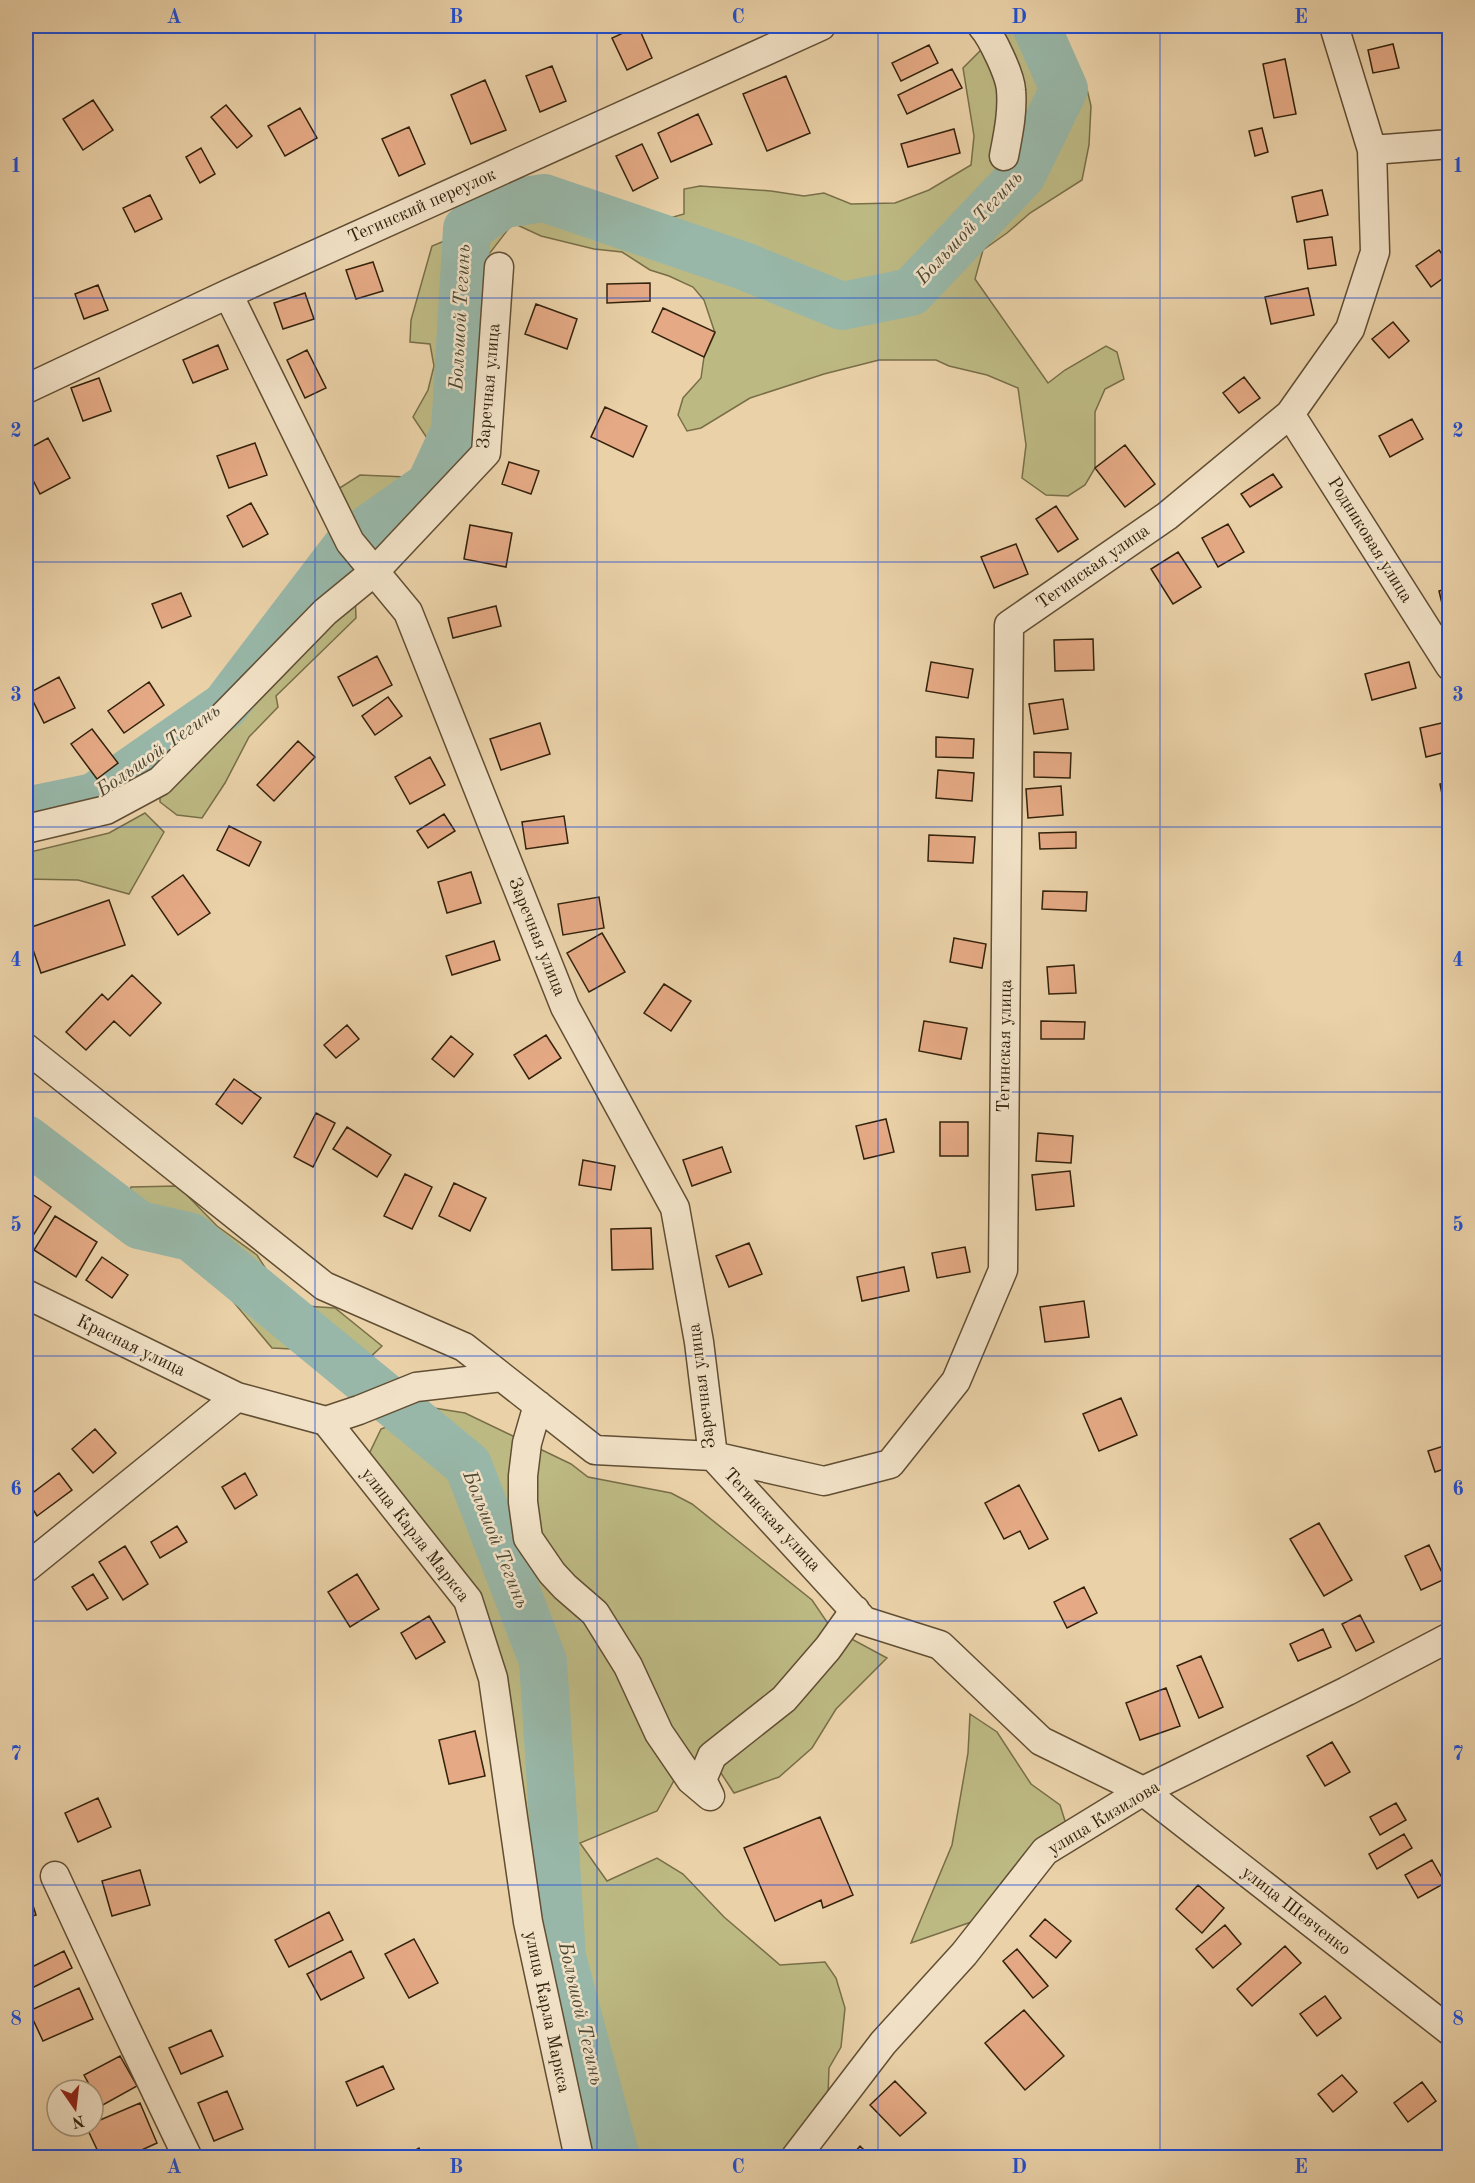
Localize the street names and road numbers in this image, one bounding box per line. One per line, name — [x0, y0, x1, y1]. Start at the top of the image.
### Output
street label: Тегинский переулок — [345, 165, 499, 247]
street label: Заречная улица — [475, 322, 503, 450]
street label: Родниковая улица — [1324, 474, 1416, 606]
street label: Тегинская улица — [1033, 521, 1153, 613]
street label: Заречная улица — [505, 875, 569, 999]
street label: Тегинская улица — [995, 979, 1015, 1113]
street label: Красная улица — [74, 1312, 188, 1380]
street label: Заречная улица — [685, 1322, 719, 1450]
street label: улица Карла Маркса — [357, 1465, 473, 1605]
street label: Тегинская улица — [720, 1465, 824, 1575]
street label: улица Кизилова — [1045, 1778, 1163, 1858]
street label: улица Шевченко — [1238, 1863, 1354, 1959]
street label: улица Карла Маркса — [521, 1930, 573, 2094]

